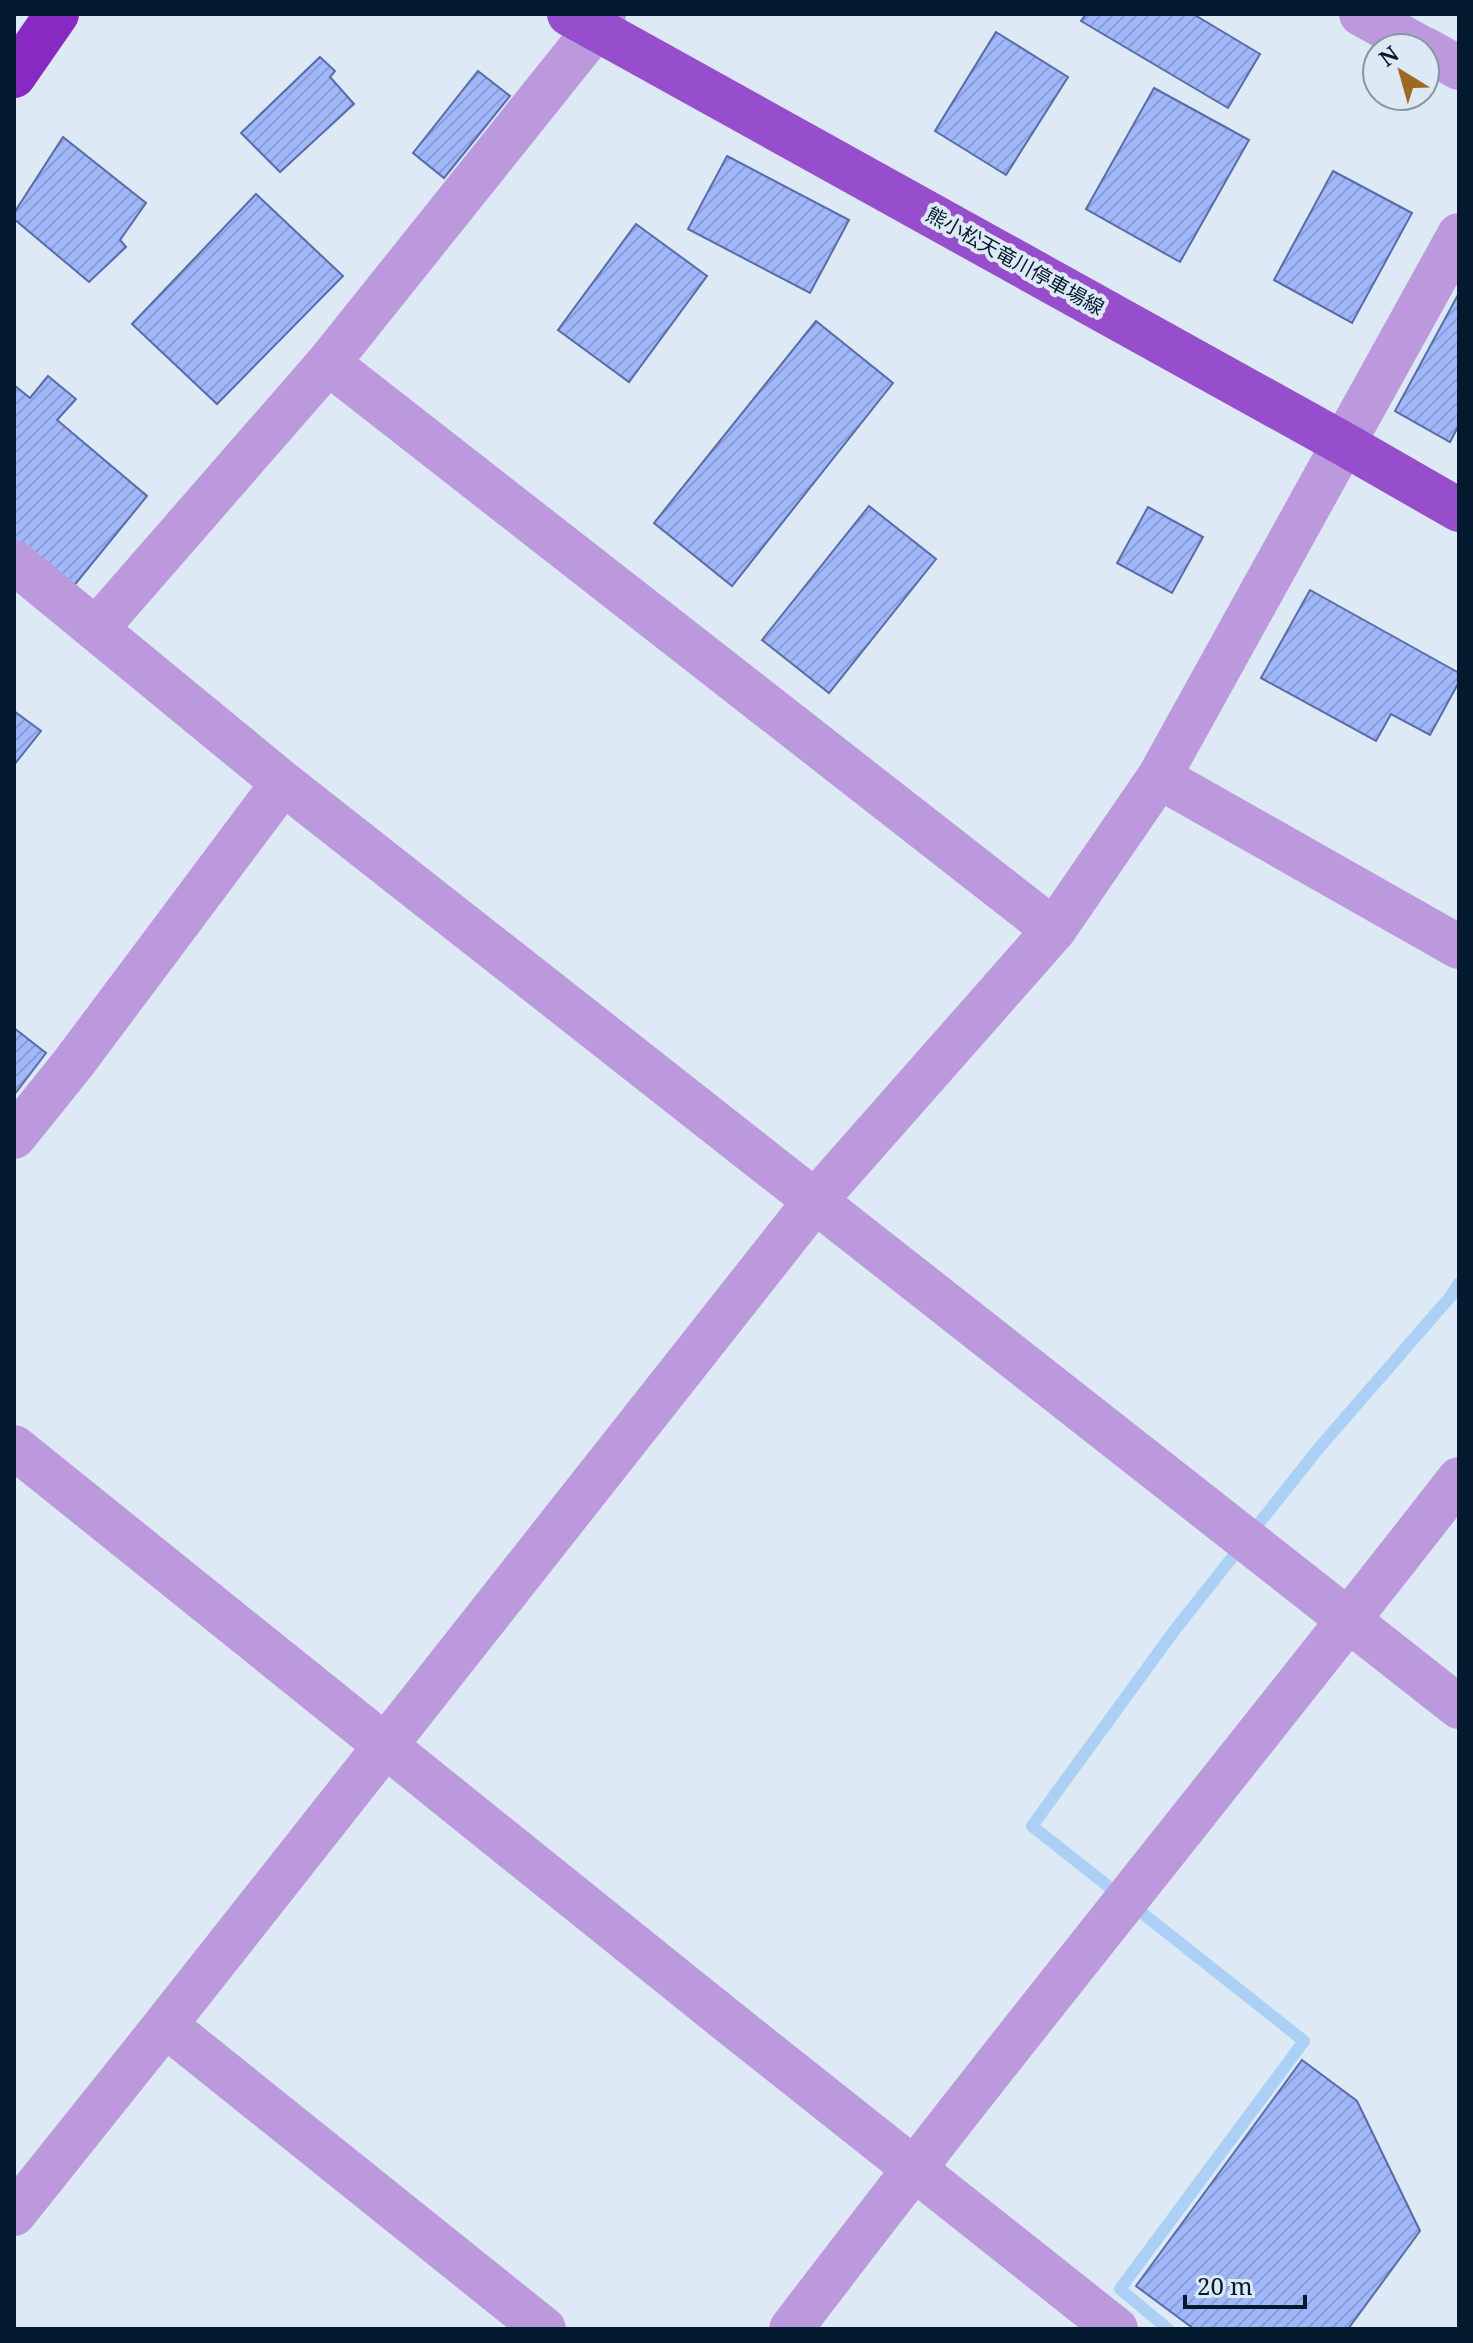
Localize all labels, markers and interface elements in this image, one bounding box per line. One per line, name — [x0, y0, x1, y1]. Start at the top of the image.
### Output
north arrow — [1361, 32, 1441, 112]
text: N — [1372, 38, 1404, 72]
street label: 熊小松天竜川停車場線 — [921, 200, 1109, 321]
scale bar — [1185, 2259, 1305, 2309]
text: 20 m — [1197, 2269, 1253, 2302]

